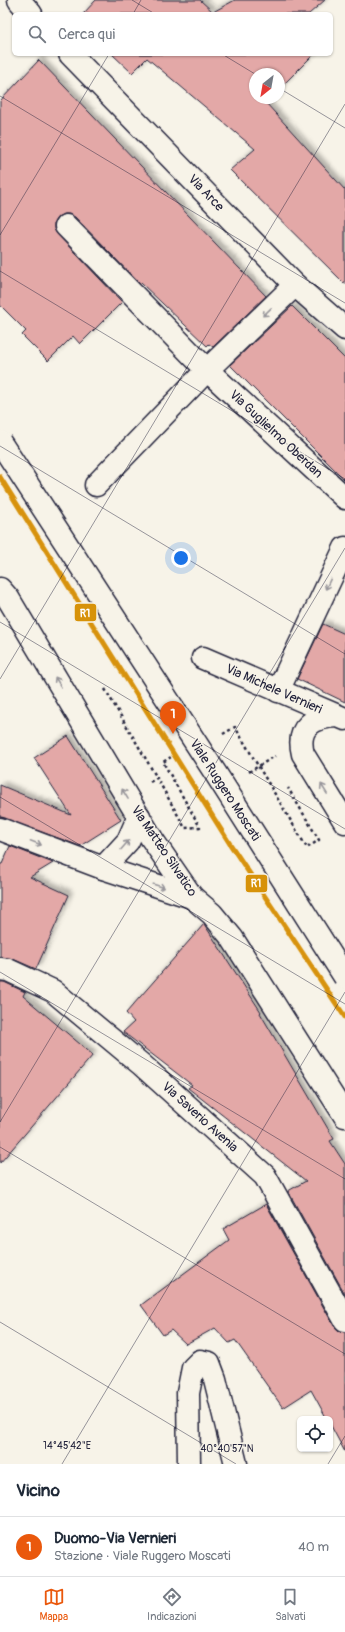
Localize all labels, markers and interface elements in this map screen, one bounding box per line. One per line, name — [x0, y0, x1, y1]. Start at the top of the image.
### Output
search box — [12, 12, 333, 56]
icon: search — [26, 23, 48, 45]
text: Cerca qui — [58, 25, 115, 44]
north arrow — [249, 68, 285, 104]
street label: Via Arce — [185, 171, 228, 215]
one-way arrow — [262, 307, 272, 317]
street label: Via Guglielmo Oberdan — [226, 387, 326, 481]
your location — [171, 548, 191, 568]
one-way arrow — [324, 577, 331, 589]
line badge: R1 — [74, 603, 97, 622]
text: R1 — [80, 607, 90, 620]
street label: Via Michele Vernieri — [223, 661, 325, 717]
one-way arrow — [54, 676, 62, 688]
pin: 1 — [160, 701, 186, 734]
street label: Viale Ruggero Moscati — [186, 736, 264, 844]
one-way arrow — [320, 783, 328, 795]
one-way arrow — [121, 788, 129, 800]
street label: Via Matteo Silvatico — [128, 802, 200, 900]
one-way arrow — [30, 839, 42, 847]
one-way arrow — [120, 839, 129, 850]
line badge: R1 — [245, 874, 268, 893]
text: R1 — [251, 877, 261, 890]
one-way arrow — [152, 883, 165, 890]
street label: Via Saverio Avenia — [159, 1079, 241, 1155]
map controls — [297, 1416, 333, 1452]
button: locate — [297, 1416, 333, 1452]
text: 14°45'42"E — [43, 1440, 91, 1452]
text: 40°40'57"N — [200, 1443, 254, 1455]
text: Vicino — [16, 1480, 60, 1501]
text: Duomo-Via Vernieri — [54, 1529, 176, 1548]
text: 1 — [26, 1539, 32, 1555]
text: 40 m — [298, 1539, 329, 1555]
text: Stazione · Viale Ruggero Moscati — [54, 1548, 231, 1564]
tab: Mappa — [40, 1586, 68, 1623]
tab: Indicazioni — [147, 1586, 196, 1623]
tab: Salvati — [275, 1586, 305, 1623]

